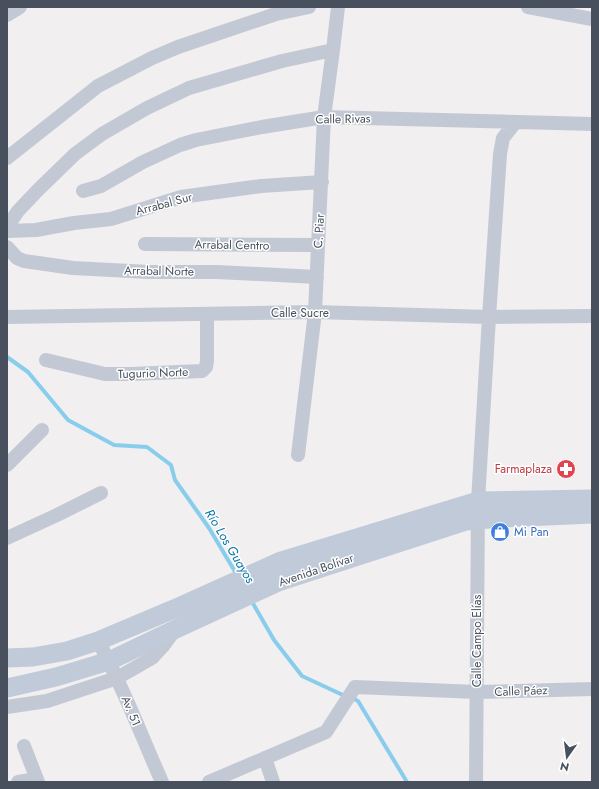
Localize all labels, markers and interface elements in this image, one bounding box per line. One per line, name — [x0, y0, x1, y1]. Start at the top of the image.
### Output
street label: Calle Rivas — [315, 110, 371, 128]
street label: Arrabal Sur — [134, 188, 195, 220]
street label: C. Piar — [309, 212, 329, 249]
street label: Arrabal Centro — [194, 235, 270, 255]
street label: Arrabal Norte — [124, 261, 194, 281]
street label: Calle Sucre — [271, 304, 329, 322]
street label: Tugurio Norte — [117, 363, 189, 383]
pharmacy icon: Farmaplaza — [555, 458, 577, 480]
place label: Farmaplaza — [495, 460, 552, 478]
water label: Río Los Guayos — [200, 505, 260, 587]
shop icon: Mi Pan — [489, 521, 511, 543]
place label: Mi Pan — [514, 523, 549, 541]
street label: Avenida Bolívar — [276, 548, 357, 591]
street label: Calle Campo Elías — [468, 594, 486, 687]
street label: Calle Páez — [494, 681, 548, 701]
street label: Av. 51 — [117, 693, 145, 729]
north arrow — [547, 737, 587, 777]
text: N — [558, 758, 571, 776]

